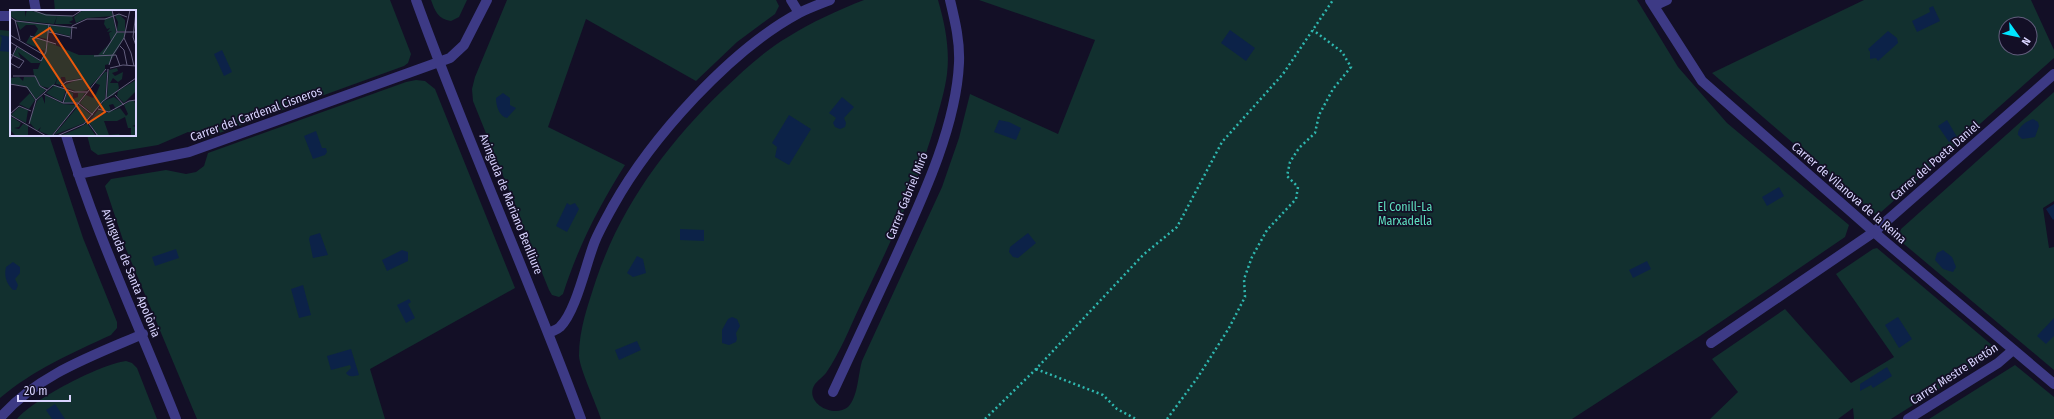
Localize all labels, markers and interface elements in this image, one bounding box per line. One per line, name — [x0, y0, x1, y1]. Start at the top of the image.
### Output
inset map — [10, 10, 136, 136]
north arrow — [1998, 16, 2038, 56]
text: N — [2019, 35, 2033, 47]
street label: Carrer del Cardenal Cisneros — [188, 84, 324, 144]
street label: Carrer del Poeta Daniel — [1888, 119, 1982, 203]
street label: Avinguda de Mariano Benlliure — [476, 132, 546, 276]
street label: Carrer de Vilanova de la Reina — [1789, 139, 1909, 247]
street label: Carrer Gabriel Miró — [883, 150, 931, 242]
park label: El Conill-La Marxadella — [1378, 200, 1433, 228]
street label: Avinguda de Santa Apolònia — [99, 207, 163, 339]
street label: Carrer Mestre Bretón — [1908, 340, 2000, 408]
scale bar — [18, 377, 70, 403]
text: 20 m — [24, 384, 48, 398]

